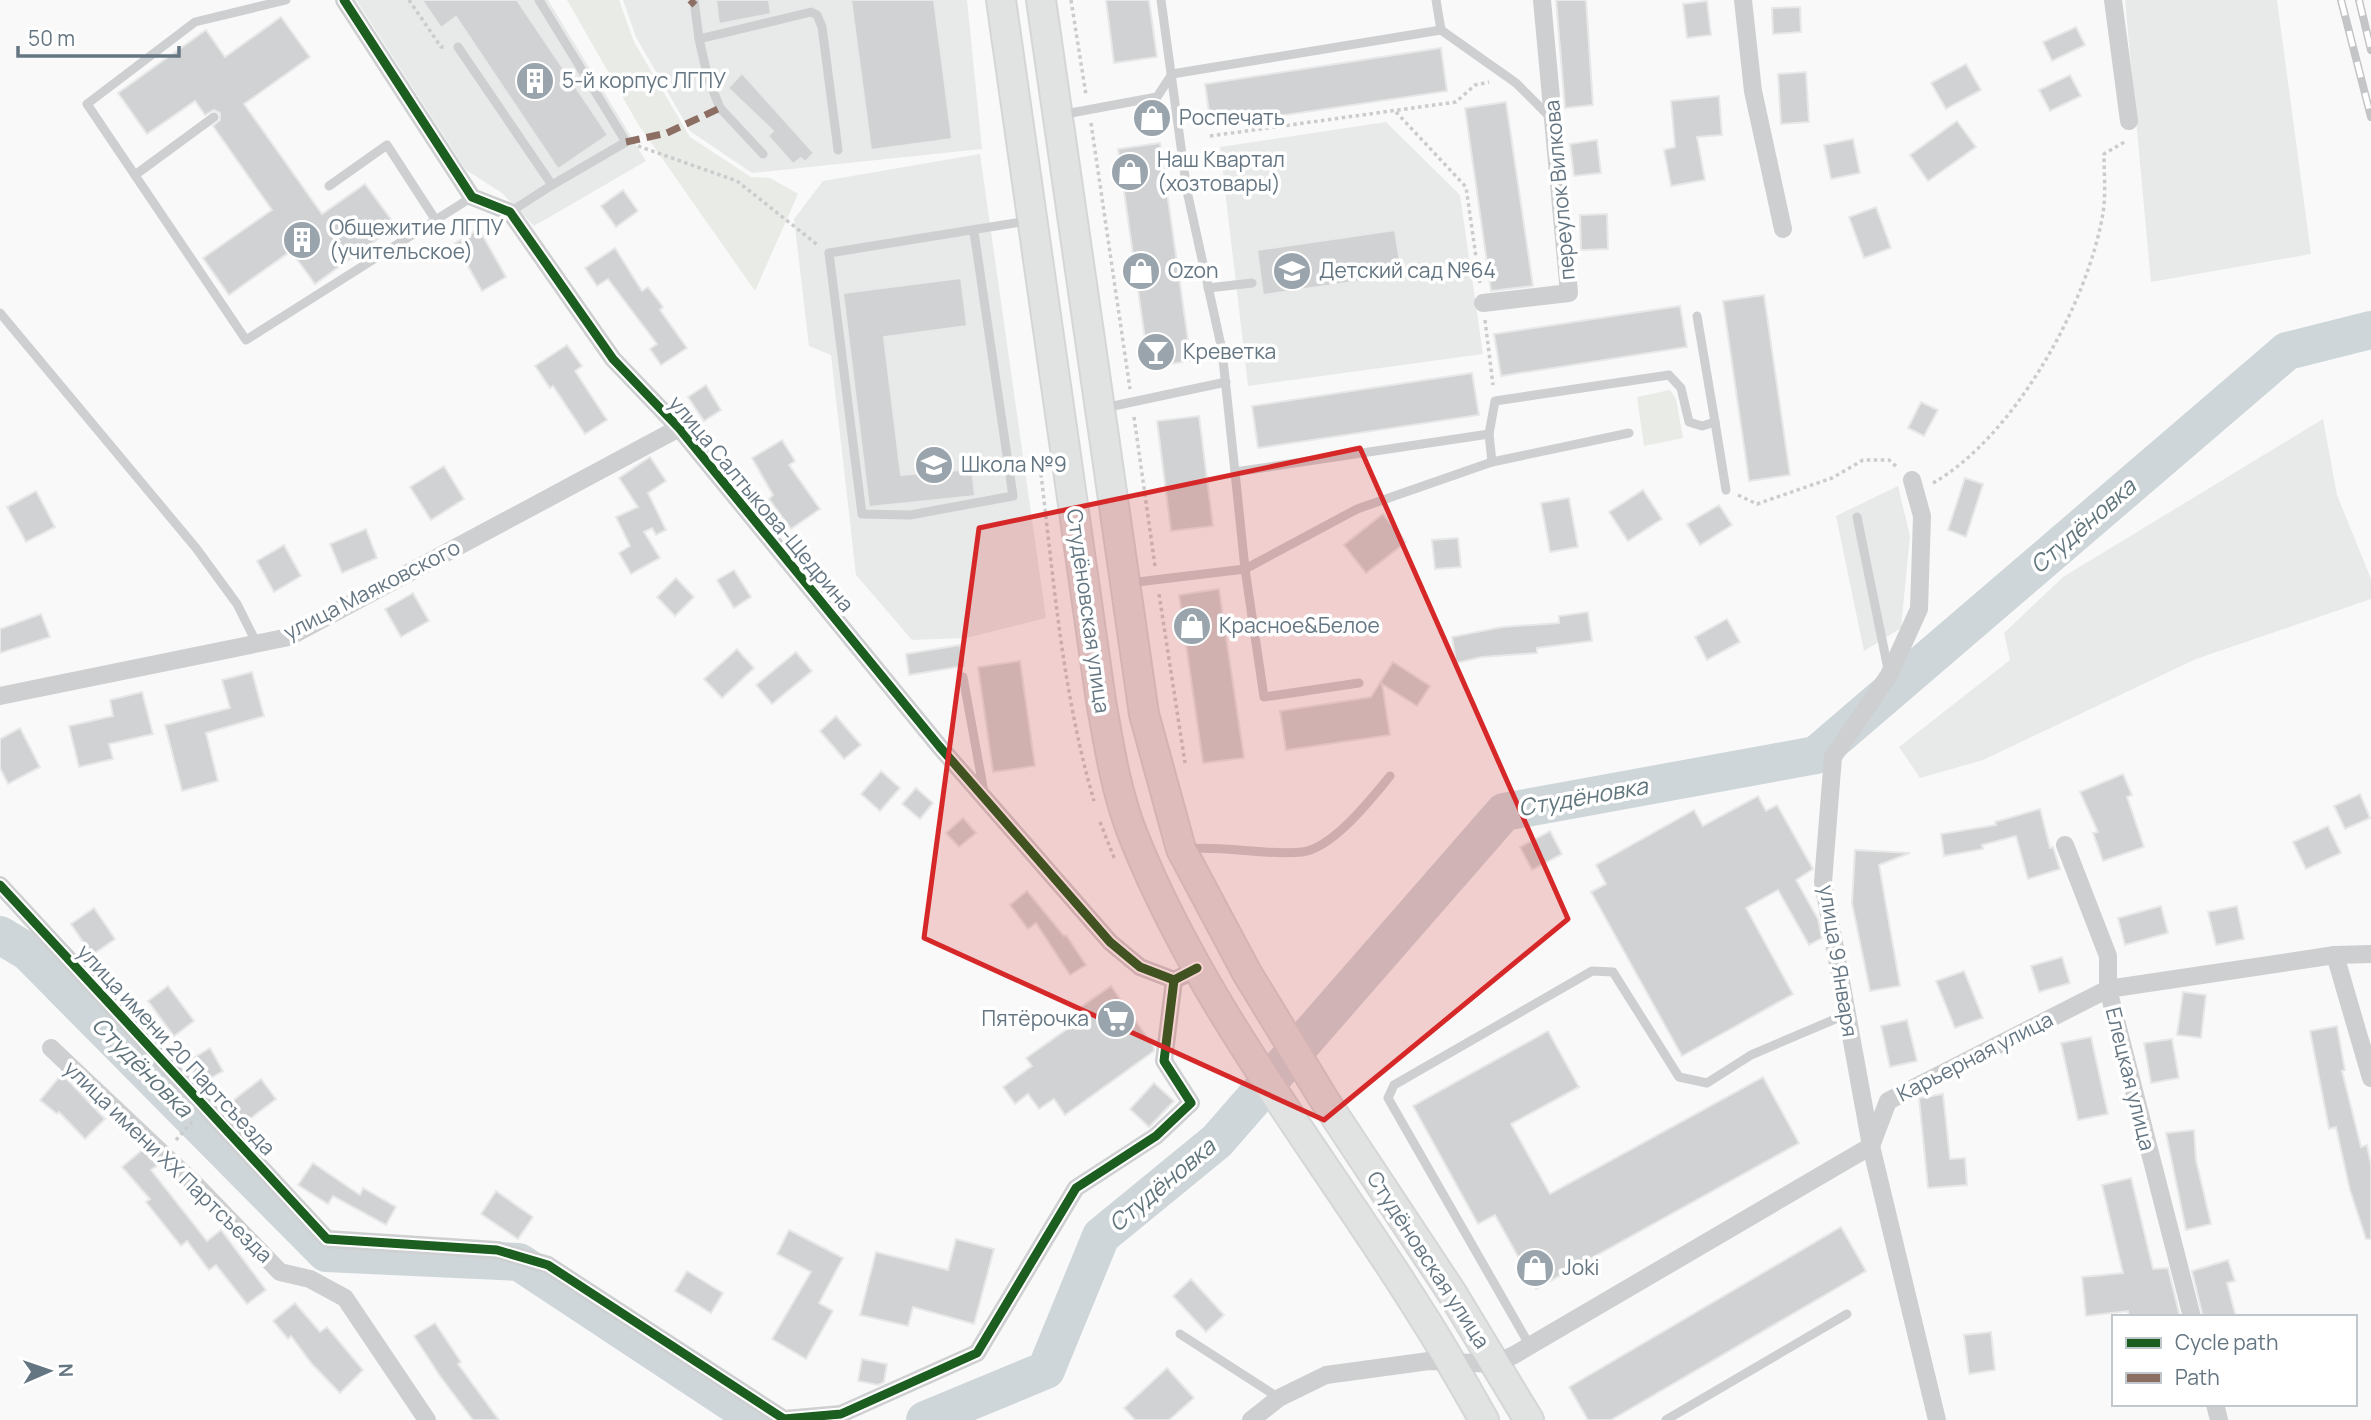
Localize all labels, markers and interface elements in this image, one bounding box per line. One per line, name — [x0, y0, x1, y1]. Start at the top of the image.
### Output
scale bar — [18, 14, 178, 58]
text: 50 m — [28, 24, 75, 52]
building icon: 5-й корпус ЛГПУ — [514, 60, 556, 102]
place label: 5-й корпус ЛГПУ — [562, 66, 726, 94]
shop icon: Роспечать — [1131, 97, 1173, 139]
street label: переулок Вилкова — [1537, 99, 1581, 281]
place label: Роспечать — [1179, 103, 1285, 131]
place label: Наш Квартал (хозтовары) — [1157, 145, 1285, 197]
shop icon: Наш Квартал (хозтовары) — [1109, 151, 1151, 193]
place label: Общежитие ЛГПУ (учительское) — [329, 213, 504, 265]
building icon: Общежитие ЛГПУ (учительское) — [281, 219, 323, 261]
shop icon: Ozon — [1120, 250, 1162, 292]
school or university icon: Детский сад №64 — [1271, 250, 1313, 292]
place label: Ozon — [1168, 256, 1218, 284]
place label: Детский сад №64 — [1319, 256, 1496, 284]
bar icon: Креветка — [1135, 331, 1177, 373]
place label: Креветка — [1183, 337, 1276, 365]
street label: улица Салтыкова-Щедрина — [663, 389, 861, 617]
school or university icon: Школа №9 — [913, 444, 955, 486]
place label: Школа №9 — [961, 450, 1067, 478]
water label: Студёновка — [2023, 470, 2143, 580]
street label: Студёновская улица — [1061, 507, 1117, 715]
street label: улица Маяковского — [279, 532, 465, 646]
shop icon: Красное&Белое — [1171, 605, 1213, 647]
place label: Красное&Белое — [1219, 611, 1380, 639]
water label: Студёновка — [1516, 769, 1651, 823]
street label: улица 9 Января — [1813, 883, 1865, 1039]
street label: улица имени 20 Партсъезда — [71, 938, 282, 1161]
supermarket icon: Пятёрочка — [1095, 998, 1137, 1040]
place label: Пятёрочка — [982, 1004, 1089, 1032]
street label: Елецкая улица — [2100, 1004, 2162, 1153]
street label: Карьерная улица — [1892, 1005, 2057, 1108]
water label: Студёновка — [85, 1009, 201, 1125]
street label: улица имени ХХ Партсъезда — [58, 1054, 279, 1268]
water label: Студёновка — [1101, 1129, 1223, 1238]
street label: Студёновская улица — [1361, 1165, 1497, 1353]
shop icon: Joki — [1514, 1247, 1556, 1289]
place label: Joki — [1562, 1253, 1599, 1281]
legend — [2112, 1315, 2357, 1406]
text: Cycle path — [2175, 1328, 2278, 1356]
north arrow — [14, 1336, 84, 1406]
text: N — [53, 1363, 79, 1378]
text: Path — [2175, 1363, 2220, 1391]

